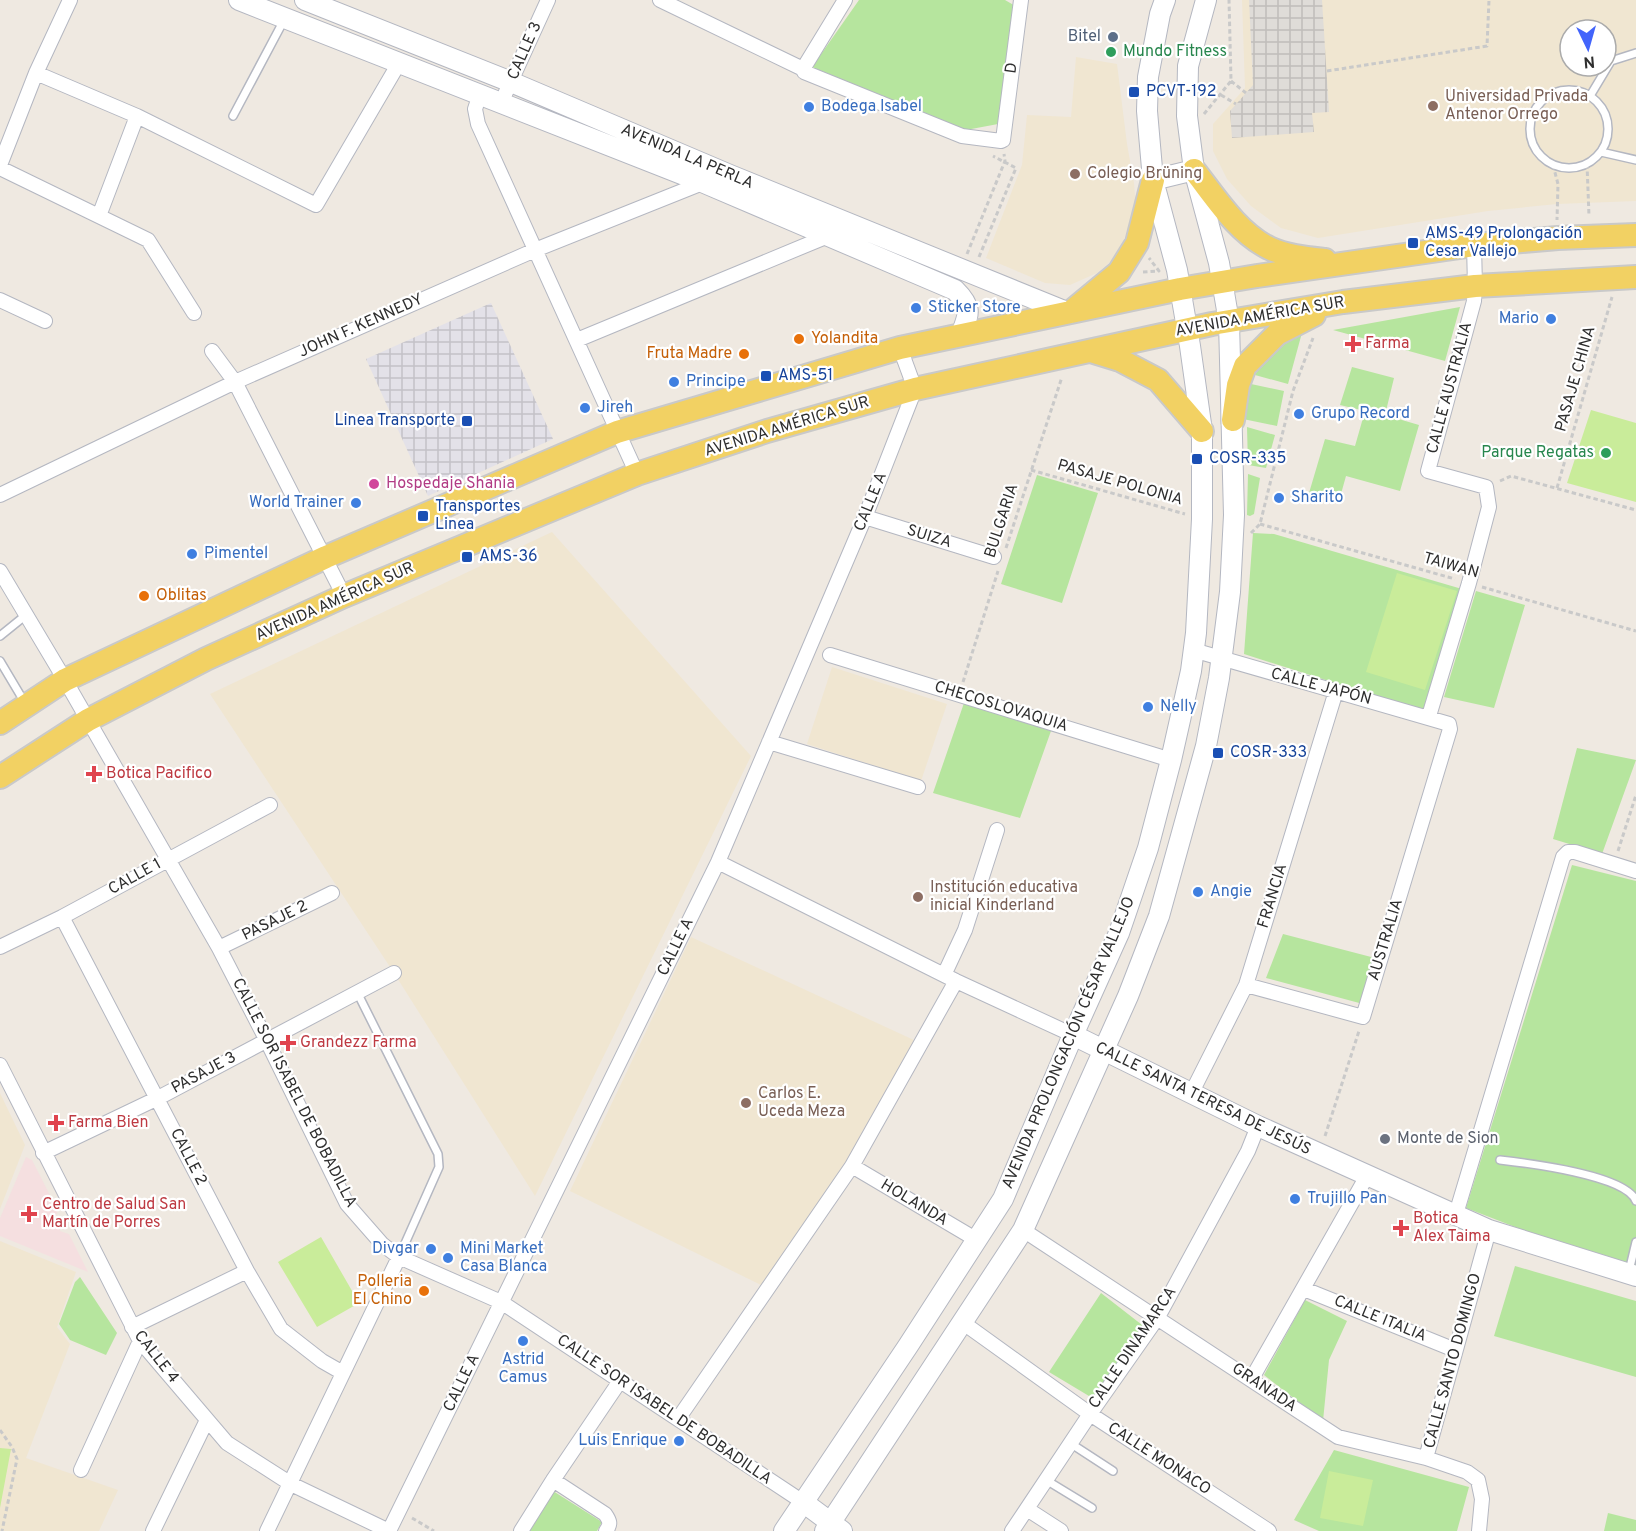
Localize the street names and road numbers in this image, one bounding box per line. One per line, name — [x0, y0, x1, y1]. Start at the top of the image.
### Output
street label: CALLE 3 — [503, 19, 547, 83]
street label: D — [1001, 61, 1023, 75]
street label: AVENIDA LA PERLA — [618, 120, 757, 194]
street label: JOHN F. KENNEDY — [296, 290, 426, 362]
street label: AVENIDA AMÉRICA SUR — [1173, 290, 1346, 342]
street label: CALLE AUSTRALIA — [1423, 320, 1477, 456]
street label: PASAJE CHINA — [1551, 324, 1601, 434]
street label: AVENIDA AMÉRICA SUR — [701, 390, 872, 462]
street label: PASAJE POLONIA — [1055, 456, 1185, 511]
street label: CALLE A — [850, 469, 892, 535]
street label: BULGARIA — [981, 481, 1023, 561]
street label: SUIZA — [904, 521, 954, 553]
street label: TAIWAN — [1421, 549, 1481, 583]
street label: AVENIDA AMÉRICA SUR — [252, 556, 417, 646]
street label: CALLE JAPÓN — [1269, 662, 1374, 710]
street label: CHECOSLOVAQUIA — [932, 677, 1070, 737]
street label: CALLE 1 — [105, 854, 165, 900]
street label: FRANCIA — [1254, 861, 1292, 931]
street label: AVENIDA PROLONGACIÓN CÉSAR VALLEJO — [996, 893, 1140, 1192]
street label: PASAJE 2 — [239, 896, 311, 946]
street label: AUSTRALIA — [1364, 897, 1408, 983]
street label: CALLE A — [653, 915, 699, 979]
street label: CALLE SOR ISABEL DE BOBADILLA — [227, 975, 361, 1211]
street label: CALLE SANTA TERESA DE JESÚS — [1092, 1036, 1315, 1160]
street label: PASAJE 3 — [168, 1048, 240, 1098]
street label: CALLE 2 — [165, 1125, 211, 1189]
street label: HOLANDA — [877, 1175, 951, 1231]
street label: CALLE SANTO DOMINGO — [1420, 1271, 1486, 1451]
street label: CALLE DINAMARCA — [1085, 1283, 1181, 1413]
street label: CALLE ITALIA — [1331, 1291, 1429, 1347]
street label: CALLE 4 — [129, 1327, 183, 1388]
street label: CALLE SOR ISABEL DE BOBADILLA — [553, 1330, 775, 1490]
street label: CALLE A — [439, 1351, 485, 1415]
street label: GRANADA — [1228, 1359, 1301, 1417]
street label: CALLE MONACO — [1104, 1418, 1214, 1500]

